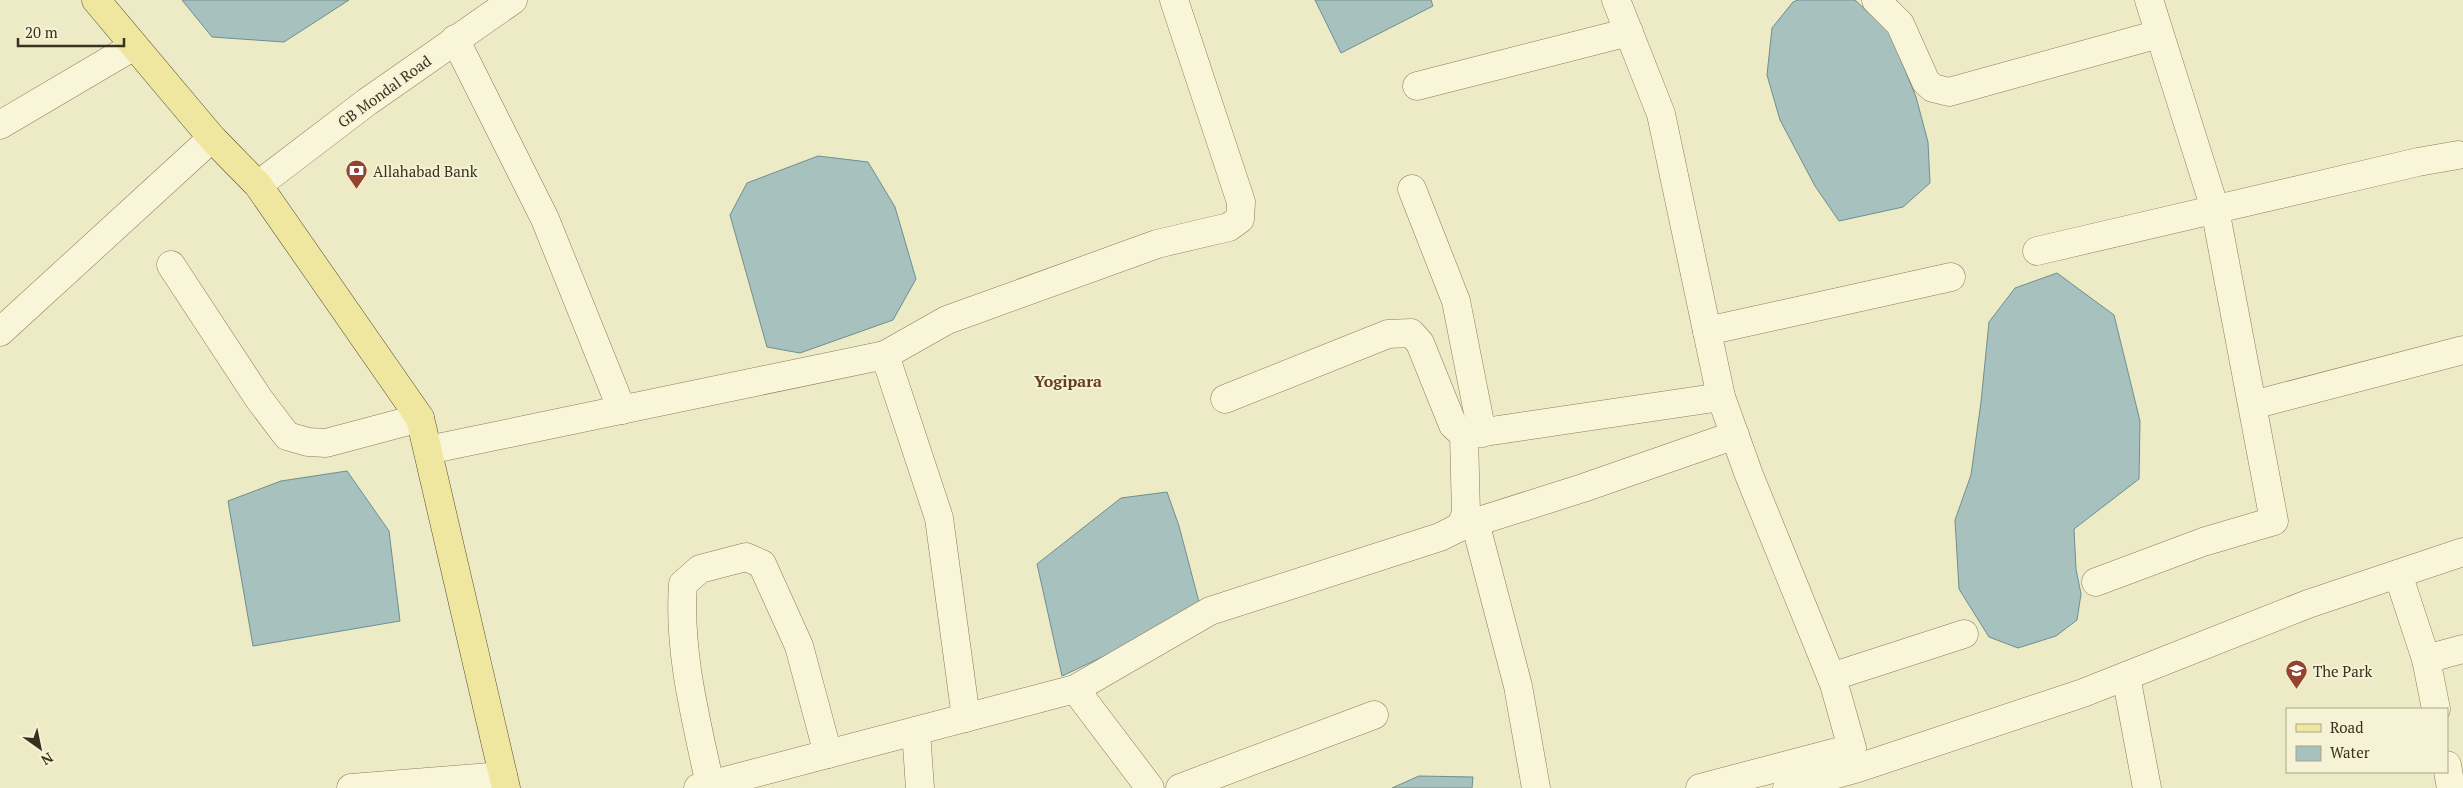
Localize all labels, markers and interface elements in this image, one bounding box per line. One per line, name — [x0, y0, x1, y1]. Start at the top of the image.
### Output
scale bar — [18, 15, 124, 47]
text: 20 m — [25, 22, 58, 42]
street label: GB Mondal Road — [333, 50, 435, 132]
bank icon: Allahabad Bank — [345, 159, 369, 190]
place label: Allahabad Bank — [373, 161, 478, 181]
district label: Yogipara — [1034, 370, 1102, 392]
school or university icon: The Park — [2285, 659, 2309, 690]
place label: The Park — [2313, 661, 2373, 681]
legend — [2286, 708, 2448, 773]
text: Road — [2330, 717, 2363, 737]
north arrow — [15, 723, 65, 773]
text: Water — [2330, 742, 2370, 762]
text: N — [37, 748, 57, 770]

